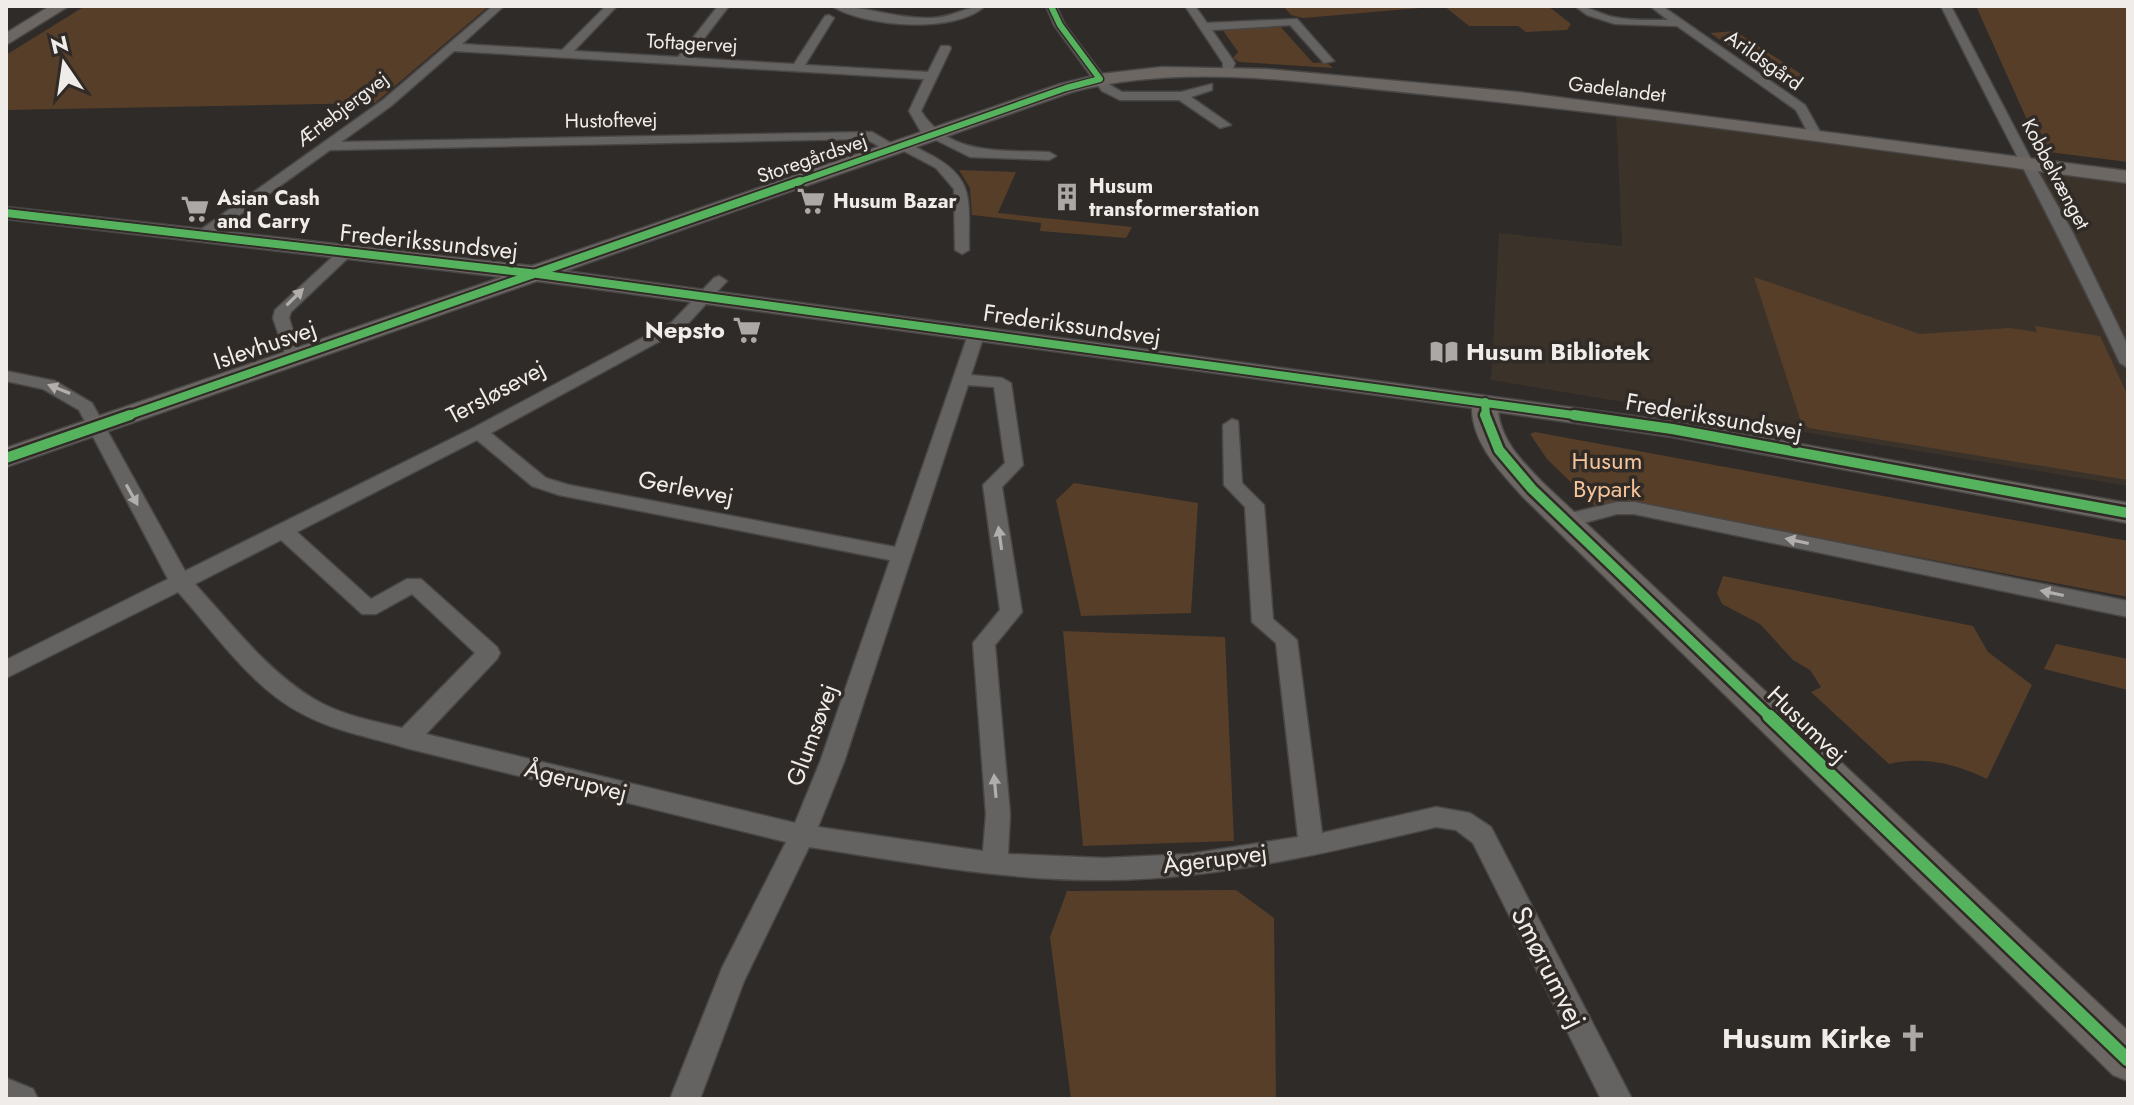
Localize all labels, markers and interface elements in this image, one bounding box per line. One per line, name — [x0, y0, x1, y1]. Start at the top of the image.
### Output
street label: Arildsgård — [1719, 23, 1808, 98]
north arrow — [24, 24, 104, 104]
text: N — [47, 27, 72, 62]
street label: Toftagervej — [646, 27, 738, 60]
street label: Ærtebjergvej — [290, 65, 395, 154]
street label: Gadelandet — [1567, 69, 1668, 110]
street label: Hustoftevej — [564, 105, 658, 136]
street label: Kobbelvænget — [2014, 114, 2097, 235]
street label: Storegårdsvej — [753, 126, 871, 191]
place label: Husum transformerstation — [1089, 172, 1259, 224]
building icon: Husum transformerstation — [1052, 182, 1082, 212]
place label: Asian Cash and Carry — [216, 184, 320, 236]
supermarket icon: Husum Bazar — [796, 186, 826, 216]
place label: Husum Bazar — [833, 187, 958, 216]
supermarket icon: Asian Cash and Carry — [180, 194, 210, 224]
street label: Frederikssundsvej — [338, 215, 520, 268]
one-way arrow — [285, 288, 304, 306]
street label: Frederikssundsvej — [981, 295, 1163, 354]
street label: Islevhusvej — [209, 311, 321, 378]
place label: Nepsto — [645, 312, 725, 347]
supermarket icon: Nepsto — [732, 315, 762, 345]
place label: Husum Bibliotek — [1466, 334, 1650, 369]
library icon: Husum Bibliotek — [1429, 337, 1459, 367]
street label: Tersløsevej — [440, 351, 552, 432]
one-way arrow — [47, 382, 71, 395]
street label: Frederikssundsvej — [1623, 384, 1805, 449]
park label: Husum Bypark — [1572, 443, 1642, 506]
street label: Gerlevvej — [635, 461, 737, 514]
one-way arrow — [125, 484, 139, 506]
one-way arrow — [993, 525, 1006, 550]
one-way arrow — [1784, 535, 1809, 547]
one-way arrow — [2039, 587, 2064, 599]
street label: Husumvej — [1760, 678, 1855, 772]
street label: Glumsøvej — [777, 679, 846, 791]
street label: Ågerupvej — [521, 751, 631, 810]
one-way arrow — [988, 773, 1001, 798]
street label: Ågerupvej — [1161, 835, 1269, 882]
street label: Smørumvej — [1500, 899, 1597, 1035]
place label: Husum Kirke — [1722, 1018, 1891, 1059]
church icon: Husum Kirke — [1898, 1023, 1928, 1053]

